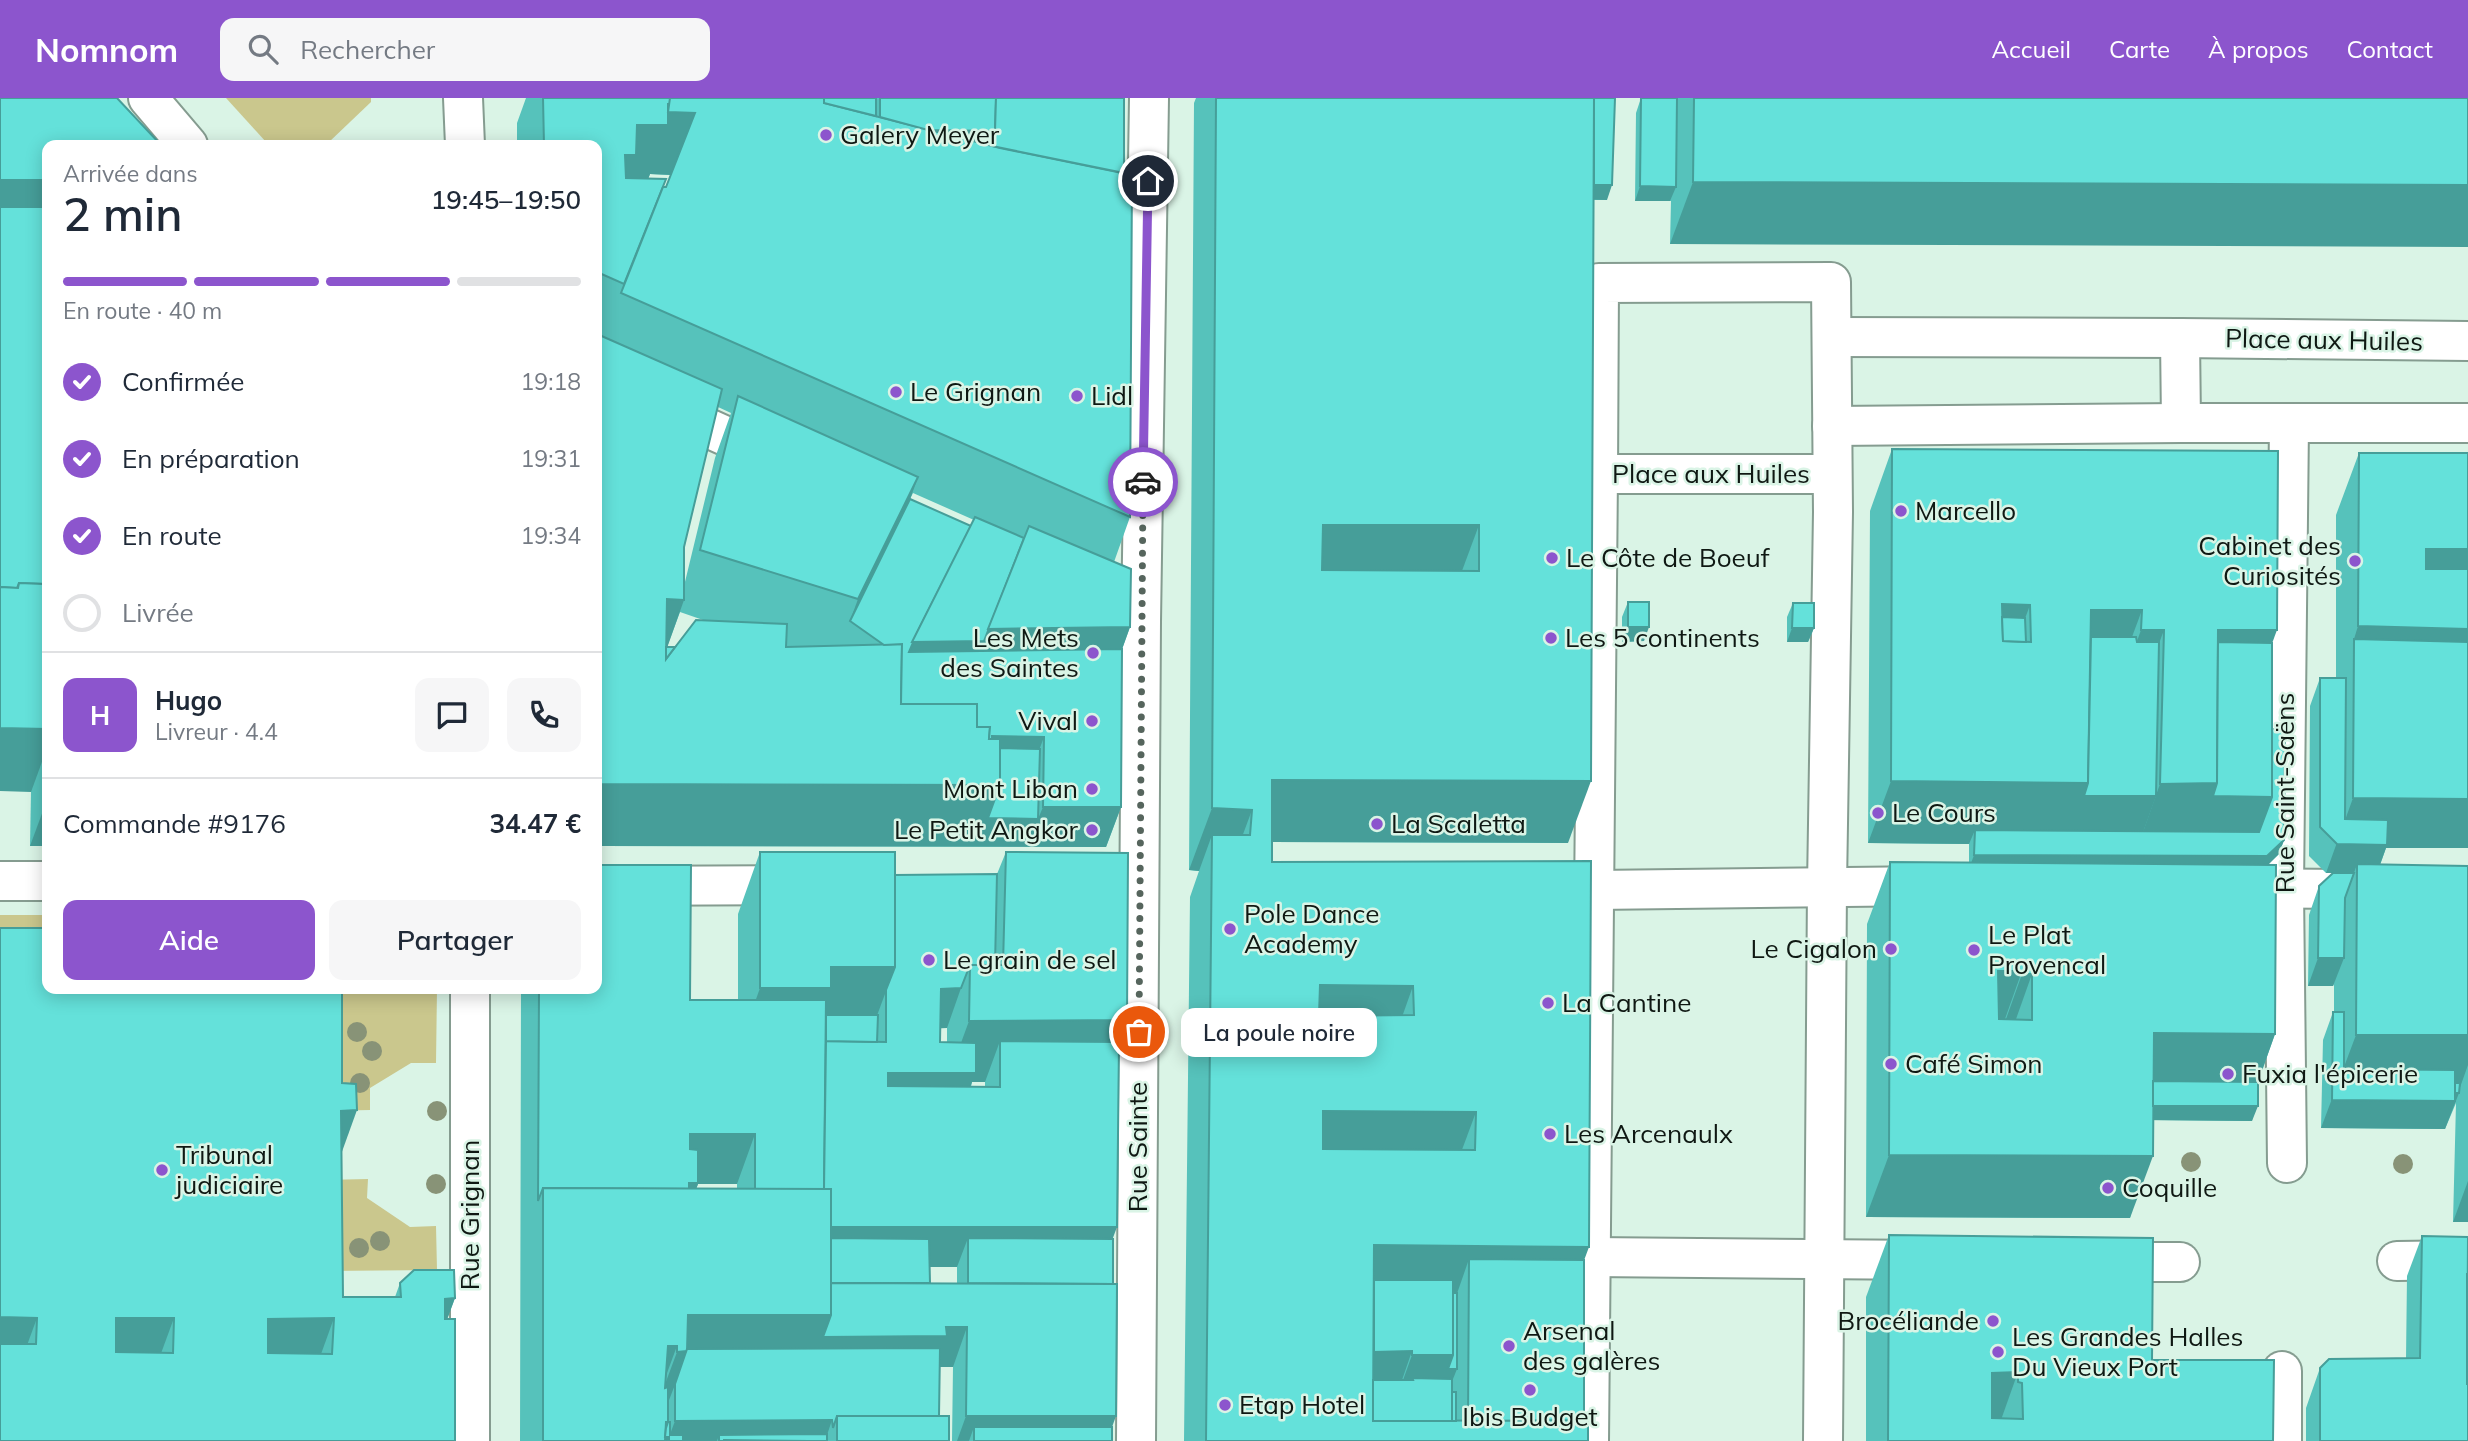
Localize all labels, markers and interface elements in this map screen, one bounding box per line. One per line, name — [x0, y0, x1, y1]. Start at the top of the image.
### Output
search box — [220, 18, 710, 81]
text: Nomnom — [35, 29, 178, 70]
icon: search — [244, 30, 282, 68]
text: Rechercher — [300, 33, 435, 66]
text: Accueil — [1992, 34, 2071, 64]
text: Carte — [2109, 34, 2170, 64]
text: À propos — [2208, 34, 2309, 64]
text: Contact — [2347, 34, 2433, 64]
place label: Galery Meyer — [840, 118, 1000, 151]
marker: Galery Meyer — [818, 127, 834, 143]
pin — [1118, 151, 1178, 211]
text: Arrivée dans — [63, 159, 198, 188]
icon: home — [1129, 162, 1167, 200]
text: 19:45–19:50 — [431, 183, 581, 216]
text: 2 min — [63, 185, 182, 243]
text: En route · 40 m — [63, 296, 222, 325]
street label: Place aux Huiles — [2225, 321, 2423, 358]
icon: check — [63, 363, 101, 401]
text: Confirmée — [122, 365, 244, 398]
text: 19:18 — [521, 367, 581, 396]
place label: Le Grignan — [910, 375, 1041, 408]
place label: Lidl — [1091, 379, 1133, 412]
marker: Le Grignan — [888, 384, 904, 400]
marker: Lidl — [1069, 388, 1085, 404]
icon: check — [63, 440, 101, 478]
text: En préparation — [122, 442, 300, 475]
text: 19:31 — [521, 444, 581, 473]
courier — [1108, 447, 1178, 517]
street label: Place aux Huiles — [1612, 457, 1810, 490]
icon: car — [1124, 463, 1162, 501]
place label: Marcello — [1915, 494, 2016, 527]
marker: Marcello — [1893, 503, 1909, 519]
icon: check — [63, 517, 101, 555]
text: En route — [122, 519, 222, 552]
text: 19:34 — [521, 521, 581, 550]
place label: Cabinet des Curiosités — [2198, 529, 2341, 592]
place label: Le Côte de Boeuf — [1566, 541, 1771, 574]
marker: Le Côte de Boeuf — [1544, 550, 1560, 566]
marker: Cabinet des Curiosités — [2347, 553, 2363, 569]
text: Livrée — [122, 596, 194, 629]
place label: Les Mets des Saintes — [940, 621, 1079, 684]
place label: Les 5 continents — [1565, 621, 1760, 654]
marker: Les 5 continents — [1543, 630, 1559, 646]
marker: Les Mets des Saintes — [1085, 645, 1101, 661]
button: chat — [415, 678, 489, 752]
button: phone — [507, 678, 581, 752]
text: Hugo — [155, 684, 222, 717]
street label: Rue Saint-Saëns — [2268, 693, 2301, 893]
text: H — [90, 699, 110, 732]
place label: Vival — [1018, 704, 1078, 737]
marker: Vival — [1084, 713, 1100, 729]
text: Livreur · 4.4 — [155, 717, 278, 746]
place label: Mont Liban — [943, 772, 1078, 805]
marker: Mont Liban — [1084, 781, 1100, 797]
place label: Le Cours — [1892, 796, 1996, 829]
marker: Le Cours — [1870, 805, 1886, 821]
text: Commande #9176 — [63, 807, 286, 840]
text: 34.47 € — [489, 807, 581, 840]
place label: La Scaletta — [1391, 807, 1526, 840]
place label: Le Petit Angkor — [894, 813, 1079, 846]
marker: La Scaletta — [1369, 816, 1385, 832]
marker: Le Petit Angkor — [1084, 822, 1100, 838]
place label: Pole Dance Academy — [1244, 897, 1379, 960]
button: Aide — [63, 900, 315, 980]
button: Partager — [329, 900, 581, 980]
place label: Le Plat Provencal — [1988, 918, 2106, 981]
marker: Pole Dance Academy — [1222, 921, 1238, 937]
place label: Le Cigalon — [1751, 932, 1877, 965]
marker: Le Cigalon — [1883, 941, 1899, 957]
marker: Le Plat Provencal — [1966, 942, 1982, 958]
place label: Le grain de sel — [943, 943, 1117, 976]
marker: Le grain de sel — [921, 952, 937, 968]
place label: La Cantine — [1562, 986, 1691, 1019]
marker: La Cantine — [1540, 995, 1556, 1011]
pin — [1109, 1002, 1169, 1062]
callout: La poule noire — [1181, 1007, 1377, 1056]
icon: bag — [1120, 1013, 1158, 1051]
text: La poule noire — [1203, 1018, 1355, 1047]
place label: Café Simon — [1905, 1047, 2043, 1080]
marker: Café Simon — [1883, 1056, 1899, 1072]
place label: Fuxia l'épicerie — [2242, 1057, 2418, 1090]
marker: Fuxia l'épicerie — [2220, 1066, 2236, 1082]
street label: Rue Sainte — [1121, 1082, 1154, 1212]
place label: Les Arcenaulx — [1564, 1117, 1733, 1150]
marker: Les Arcenaulx — [1542, 1126, 1558, 1142]
place label: Tribunal judiciaire — [174, 1138, 283, 1201]
street label: Rue Grignan — [453, 1140, 486, 1290]
marker: Tribunal judiciaire — [154, 1162, 170, 1178]
place label: Coquille — [2122, 1171, 2217, 1204]
marker: Coquille — [2100, 1180, 2116, 1196]
place label: Brocéliande — [1837, 1304, 1979, 1337]
marker: Brocéliande — [1985, 1313, 2001, 1329]
place label: Arsenal des galères — [1523, 1314, 1660, 1377]
place label: Les Grandes Halles Du Vieux Port — [2012, 1320, 2243, 1383]
marker: Arsenal des galères — [1501, 1338, 1517, 1354]
marker: Les Grandes Halles Du Vieux Port — [1990, 1344, 2006, 1360]
marker: Ibis Budget — [1522, 1382, 1538, 1398]
place label: Etap Hotel — [1239, 1388, 1365, 1421]
marker: Etap Hotel — [1217, 1397, 1233, 1413]
place label: Ibis Budget — [1462, 1400, 1598, 1433]

